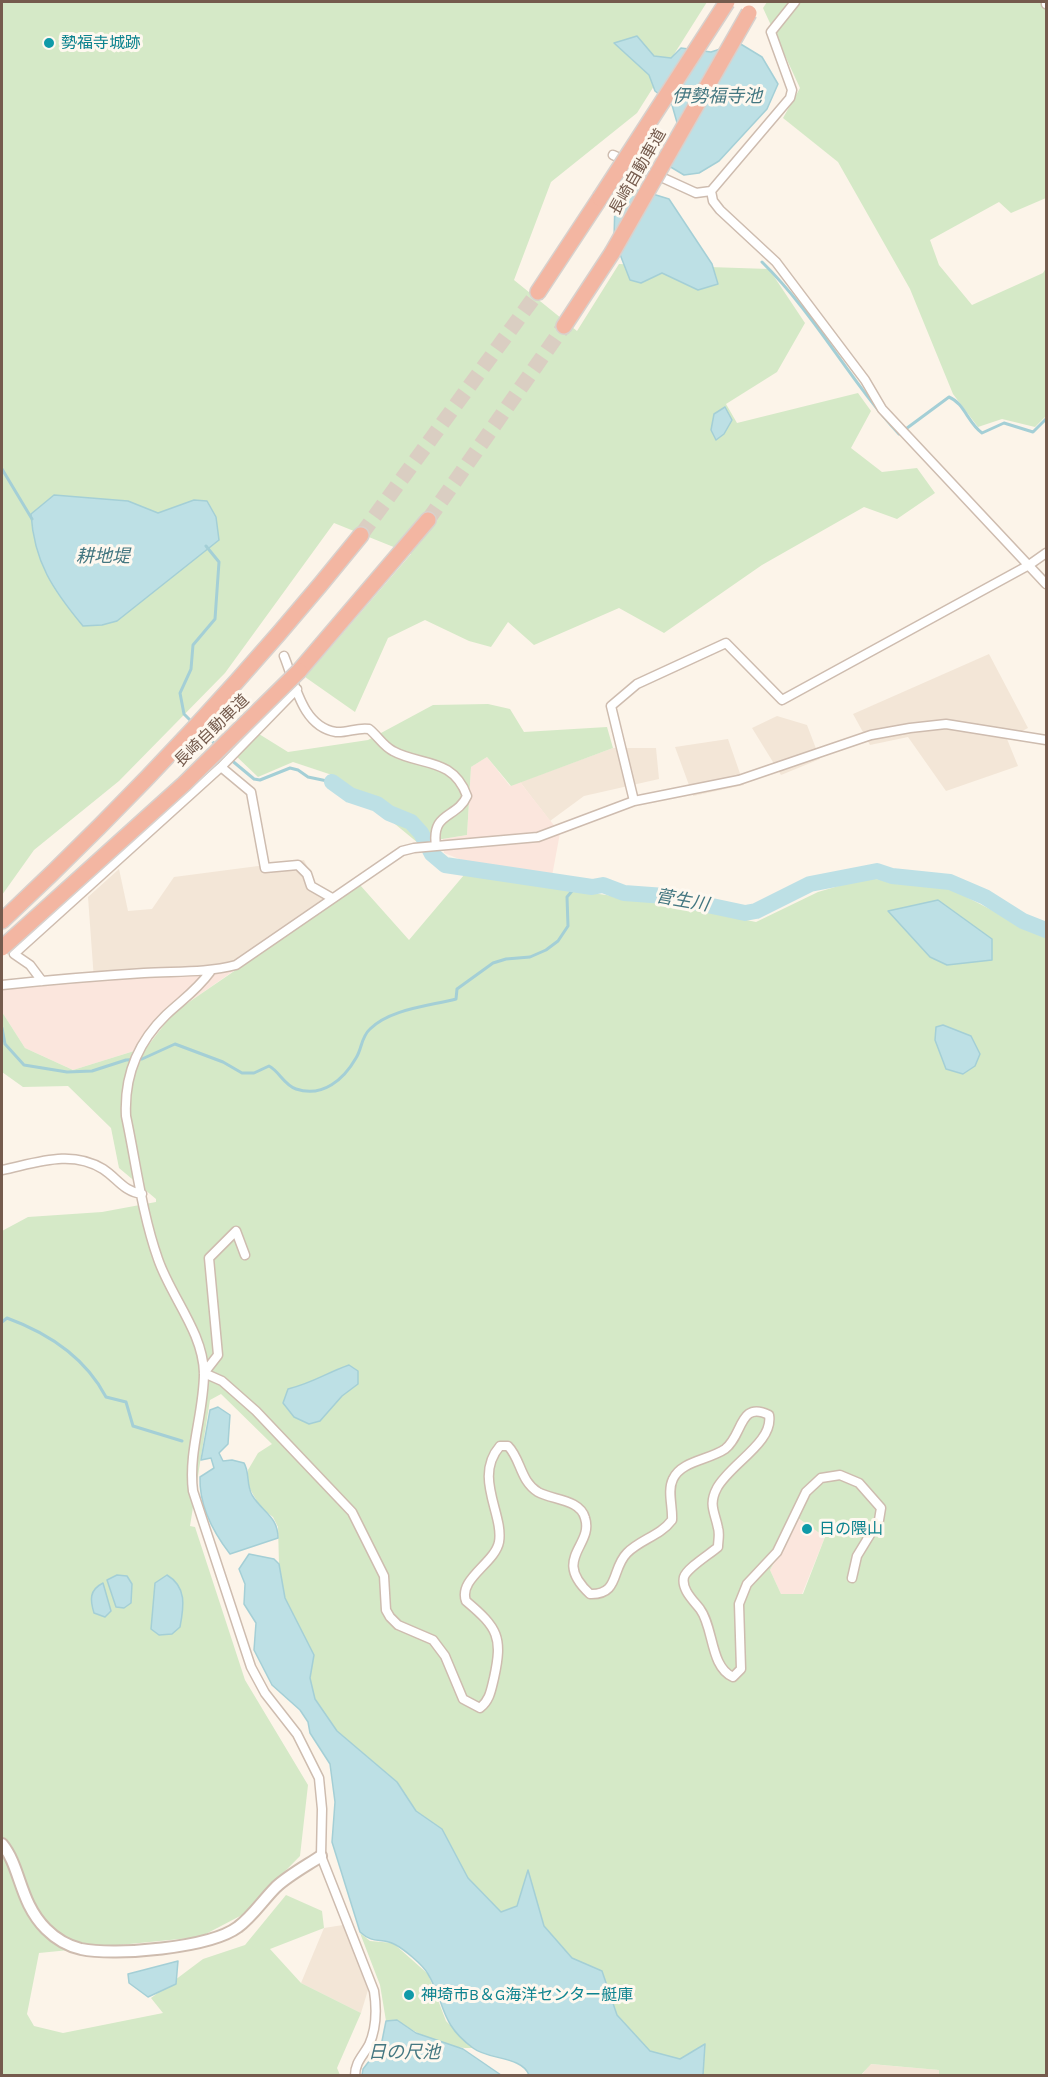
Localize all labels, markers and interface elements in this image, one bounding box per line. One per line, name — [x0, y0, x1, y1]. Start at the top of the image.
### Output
place label: 勢福寺城跡 — [61, 33, 141, 53]
marker: 勢福寺城跡 — [42, 36, 56, 50]
water label: 伊勢福寺池 — [672, 86, 762, 108]
street label: 長崎自動車道 — [606, 126, 670, 218]
water label: 耕地堤 — [76, 546, 130, 568]
street label: 長崎自動車道 — [171, 691, 253, 771]
water label: 菅生川 — [654, 886, 710, 916]
place label: 日の隈山 — [819, 1519, 883, 1539]
marker: 日の隈山 — [800, 1522, 814, 1536]
place label: 神埼市B＆G海洋センター艇庫 — [421, 1985, 633, 2005]
marker: 神埼市B＆G海洋センター艇庫 — [402, 1988, 416, 2002]
water label: 日の尺池 — [368, 2042, 440, 2064]

